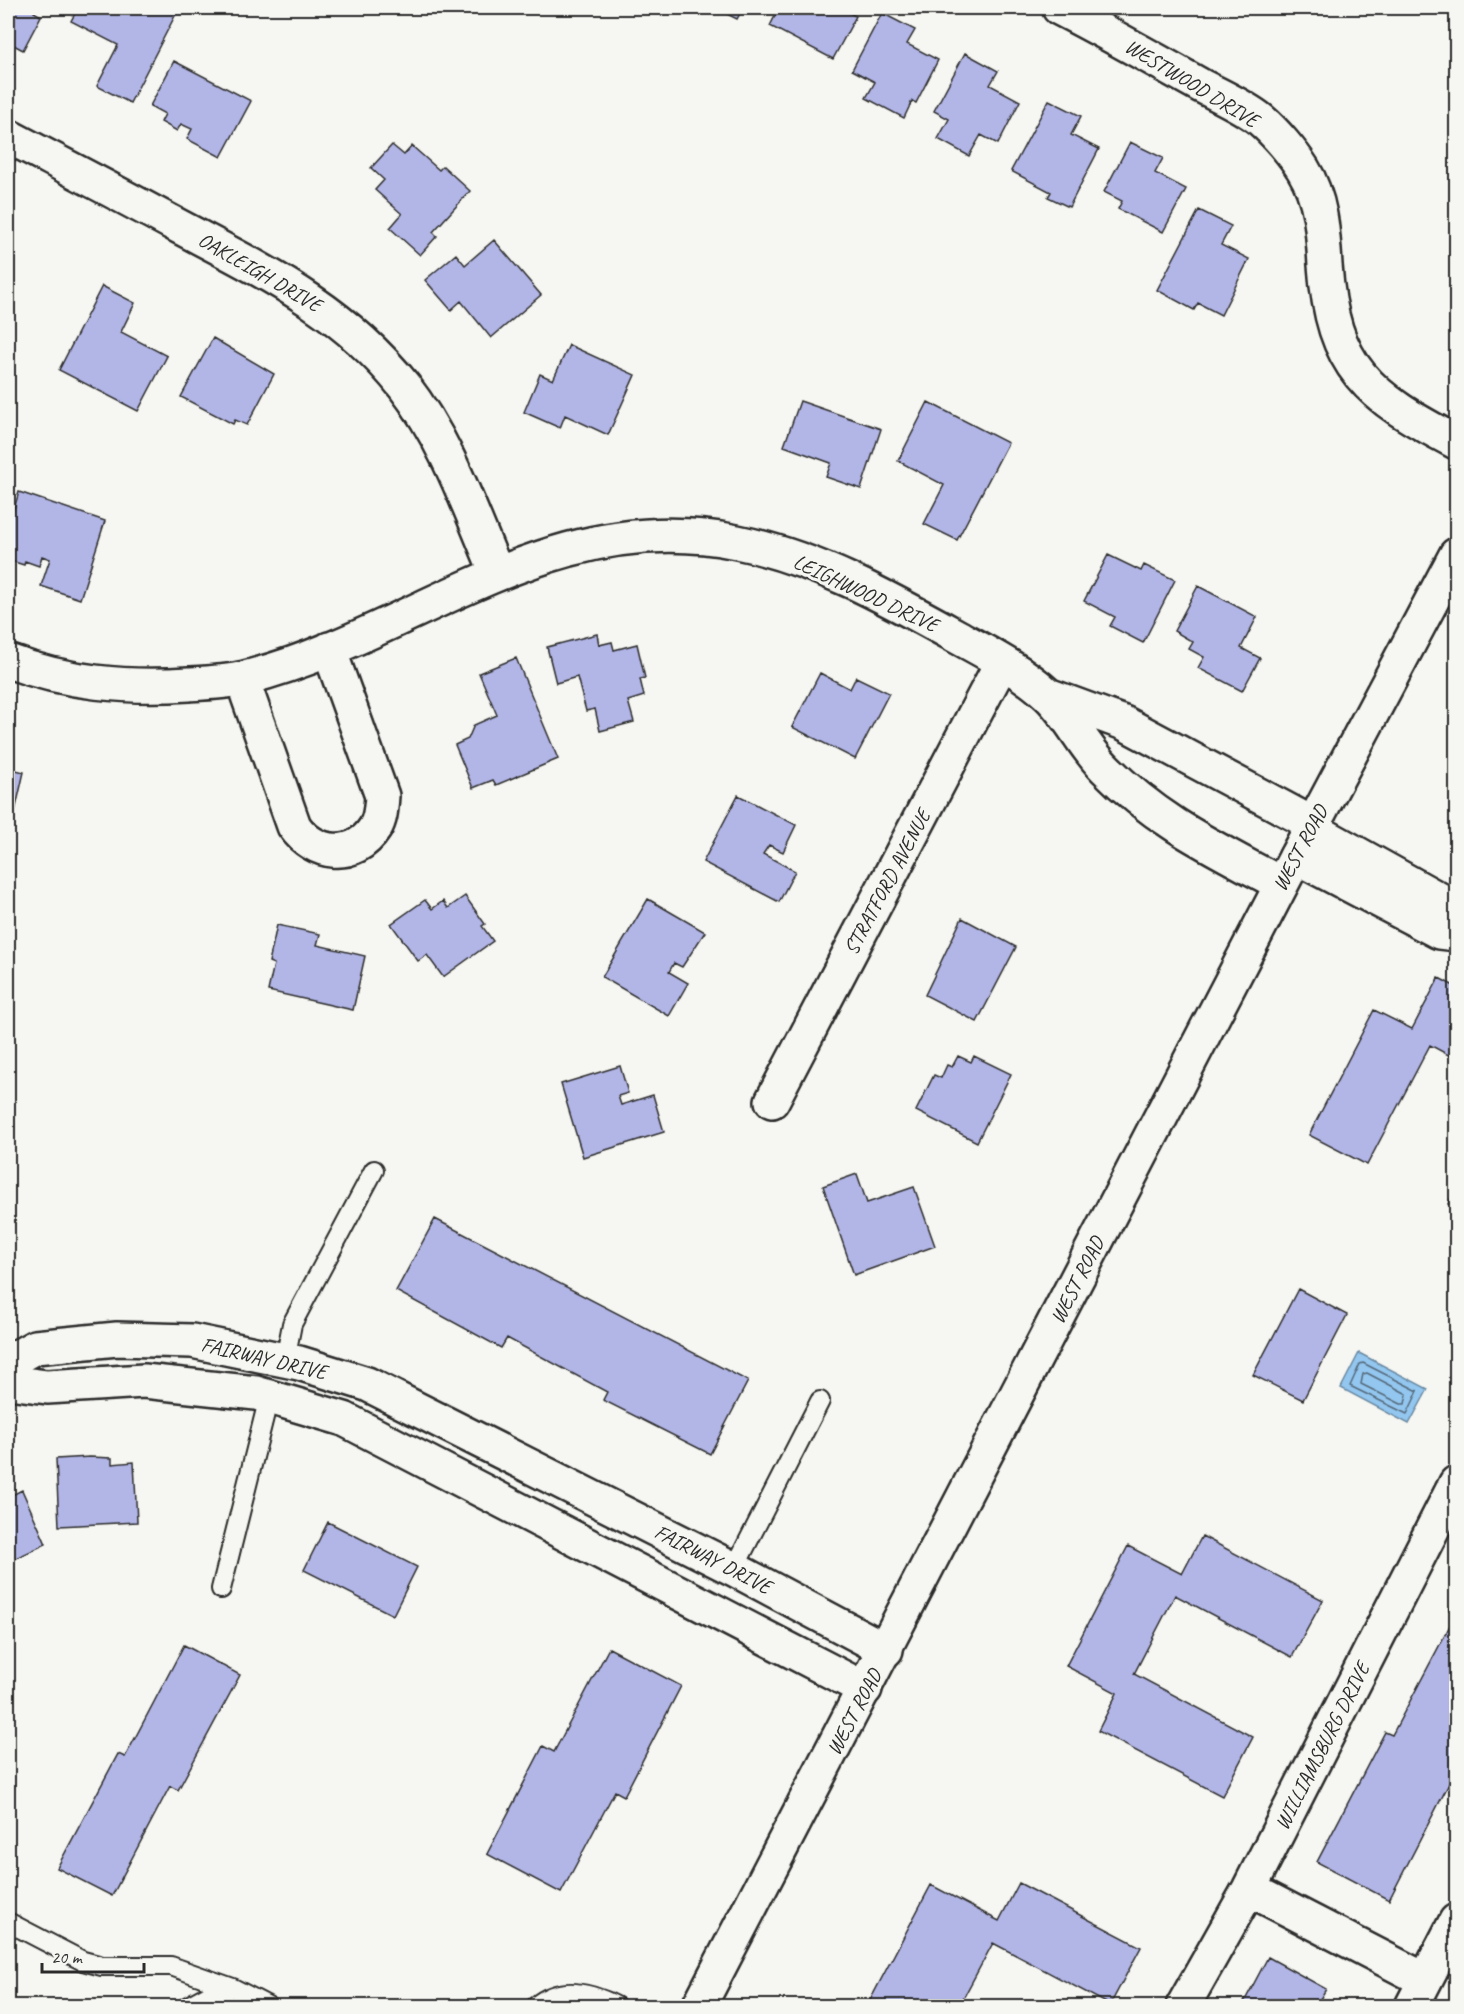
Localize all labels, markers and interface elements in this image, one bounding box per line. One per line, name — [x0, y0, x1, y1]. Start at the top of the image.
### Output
street label: WESTWOOD DRIVE — [1121, 33, 1266, 134]
street label: OAKLEIGH DRIVE — [194, 226, 328, 319]
street label: LEIGHWOOD DRIVE — [790, 548, 945, 639]
street label: WEST ROAD — [1267, 799, 1334, 895]
street label: STRATFORD AVENUE — [838, 803, 937, 959]
street label: WEST ROAD — [1044, 1231, 1111, 1328]
street label: FAIRWAY DRIVE — [199, 1331, 332, 1386]
street label: FAIRWAY DRIVE — [650, 1518, 778, 1601]
street label: WILLIAMSBURG DRIVE — [1269, 1656, 1377, 1834]
street label: WEST ROAD — [821, 1663, 888, 1759]
scale bar — [42, 1936, 144, 1974]
text: 20 m — [51, 1946, 84, 1968]

